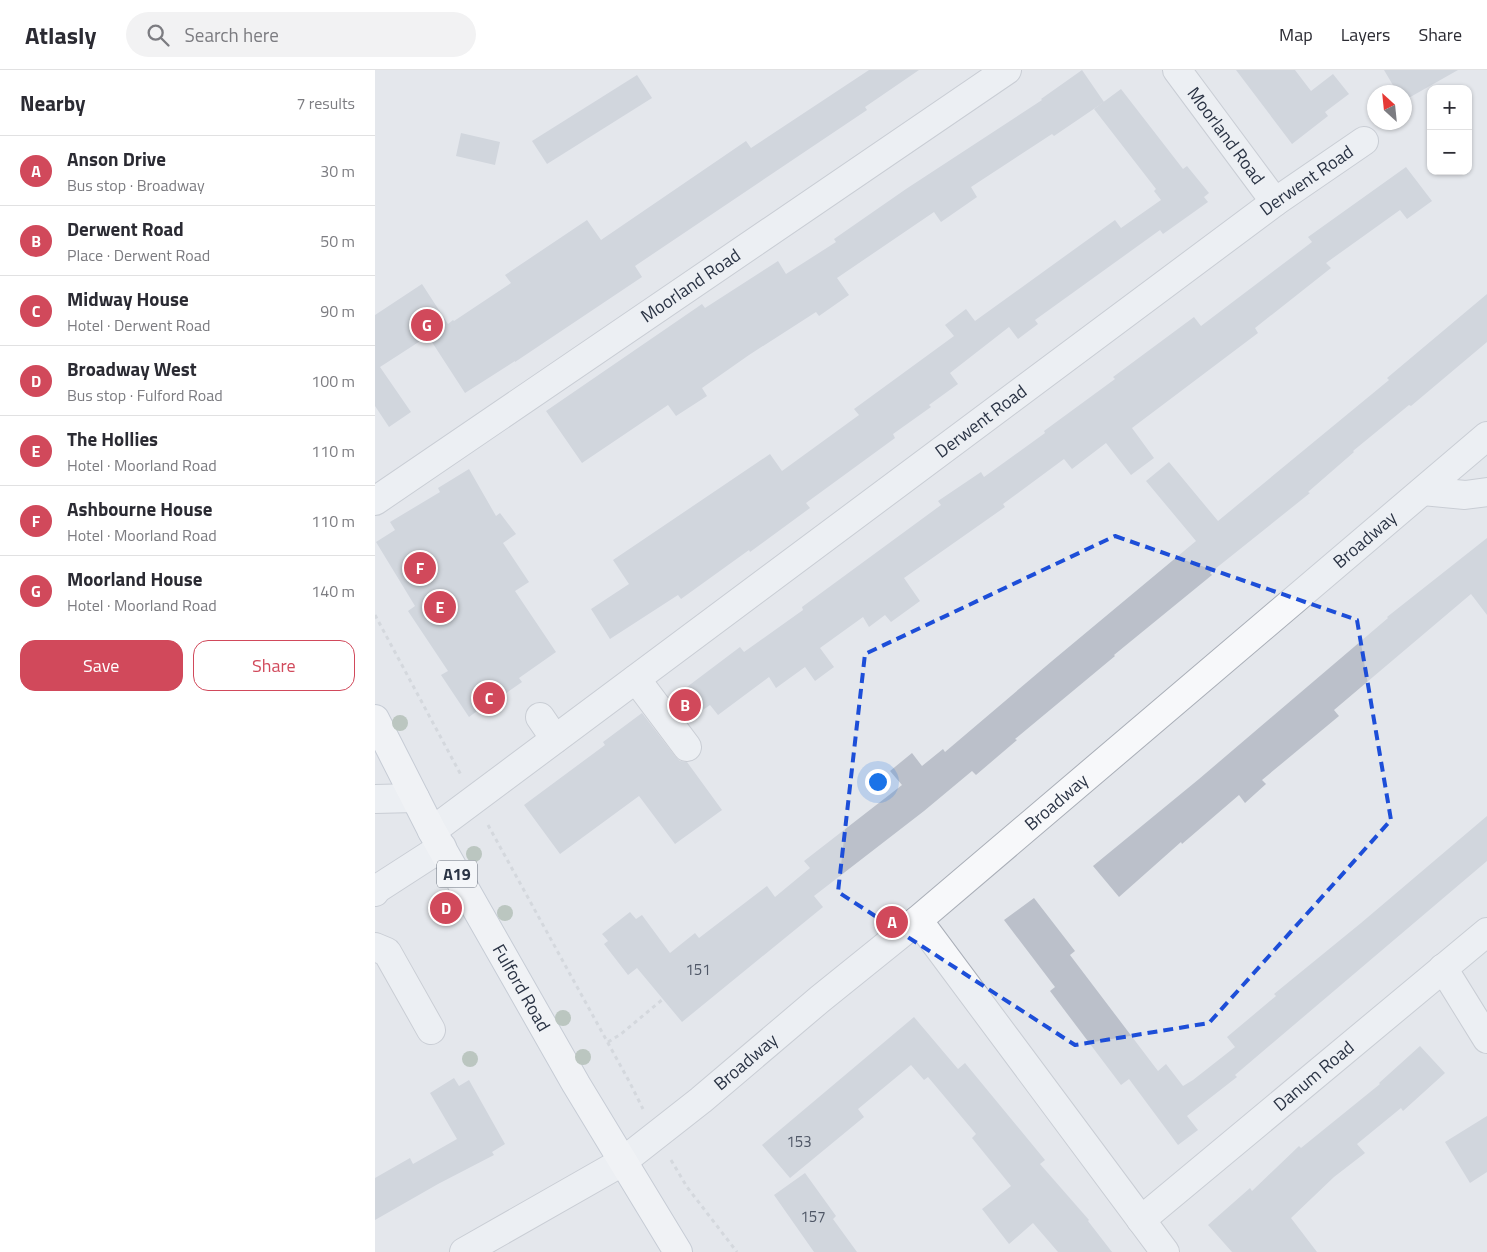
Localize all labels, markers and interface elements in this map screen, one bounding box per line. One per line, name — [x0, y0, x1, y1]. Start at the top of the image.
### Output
search box — [126, 12, 476, 57]
text: Atlasly — [25, 17, 96, 53]
text: Search here — [184, 20, 279, 49]
icon: search — [144, 21, 172, 49]
text: Map — [1279, 21, 1313, 48]
text: Layers — [1341, 21, 1390, 48]
text: Share — [1418, 21, 1462, 48]
street label: Moorland Road — [1181, 81, 1272, 190]
north arrow — [1367, 85, 1412, 130]
map controls — [1427, 85, 1472, 175]
button: + — [1427, 85, 1472, 130]
text: Nearby — [20, 87, 85, 119]
text: 7 results — [296, 91, 355, 115]
button: − — [1427, 130, 1472, 175]
street label: Derwent Road — [1254, 138, 1359, 222]
text: Anson Drive — [67, 144, 166, 173]
text: A — [31, 159, 41, 183]
text: 30 m — [320, 159, 355, 183]
text: Bus stop · Broadway — [67, 173, 205, 197]
text: Derwent Road — [67, 214, 184, 243]
text: B — [31, 229, 41, 253]
text: 50 m — [320, 229, 355, 253]
street label: Moorland Road — [635, 242, 746, 329]
text: Place · Derwent Road — [67, 243, 210, 267]
text: Midway House — [67, 284, 189, 313]
text: C — [32, 299, 40, 323]
text: 90 m — [320, 299, 355, 323]
pin: G — [411, 306, 443, 344]
text: Hotel · Derwent Road — [67, 313, 210, 337]
text: Broadway West — [67, 354, 197, 383]
text: D — [31, 369, 41, 393]
text: 100 m — [311, 369, 355, 393]
street label: Derwent Road — [929, 378, 1032, 464]
text: Bus stop · Fulford Road — [67, 383, 223, 407]
text: The Hollies — [67, 424, 158, 453]
text: E — [32, 439, 40, 463]
text: 110 m — [311, 439, 355, 463]
text: Hotel · Moorland Road — [67, 453, 217, 477]
text: Ashbourne House — [67, 494, 212, 523]
street label: Broadway — [1327, 504, 1403, 575]
text: F — [32, 509, 40, 533]
text: 110 m — [311, 509, 355, 533]
text: Hotel · Moorland Road — [67, 523, 217, 547]
pin: F — [404, 549, 436, 587]
text: Moorland House — [67, 564, 202, 593]
text: G — [31, 579, 41, 603]
text: 140 m — [311, 579, 355, 603]
pin: E — [424, 588, 456, 626]
text: Hotel · Moorland Road — [67, 593, 217, 617]
button: Save — [20, 640, 183, 691]
button: Share — [193, 640, 355, 691]
pin: C — [473, 679, 505, 717]
pin: B — [669, 686, 701, 724]
street label: Broadway — [1018, 767, 1094, 837]
your location — [865, 769, 891, 795]
road number: A19 — [437, 861, 477, 888]
pin: D — [430, 889, 462, 927]
pin: A — [876, 903, 908, 941]
street label: Fulford Road — [486, 939, 557, 1036]
house number: 151 — [685, 958, 711, 981]
street label: Broadway — [708, 1026, 784, 1097]
street label: Danum Road — [1267, 1034, 1360, 1117]
house number: 153 — [786, 1130, 812, 1153]
house number: 157 — [800, 1205, 826, 1228]

